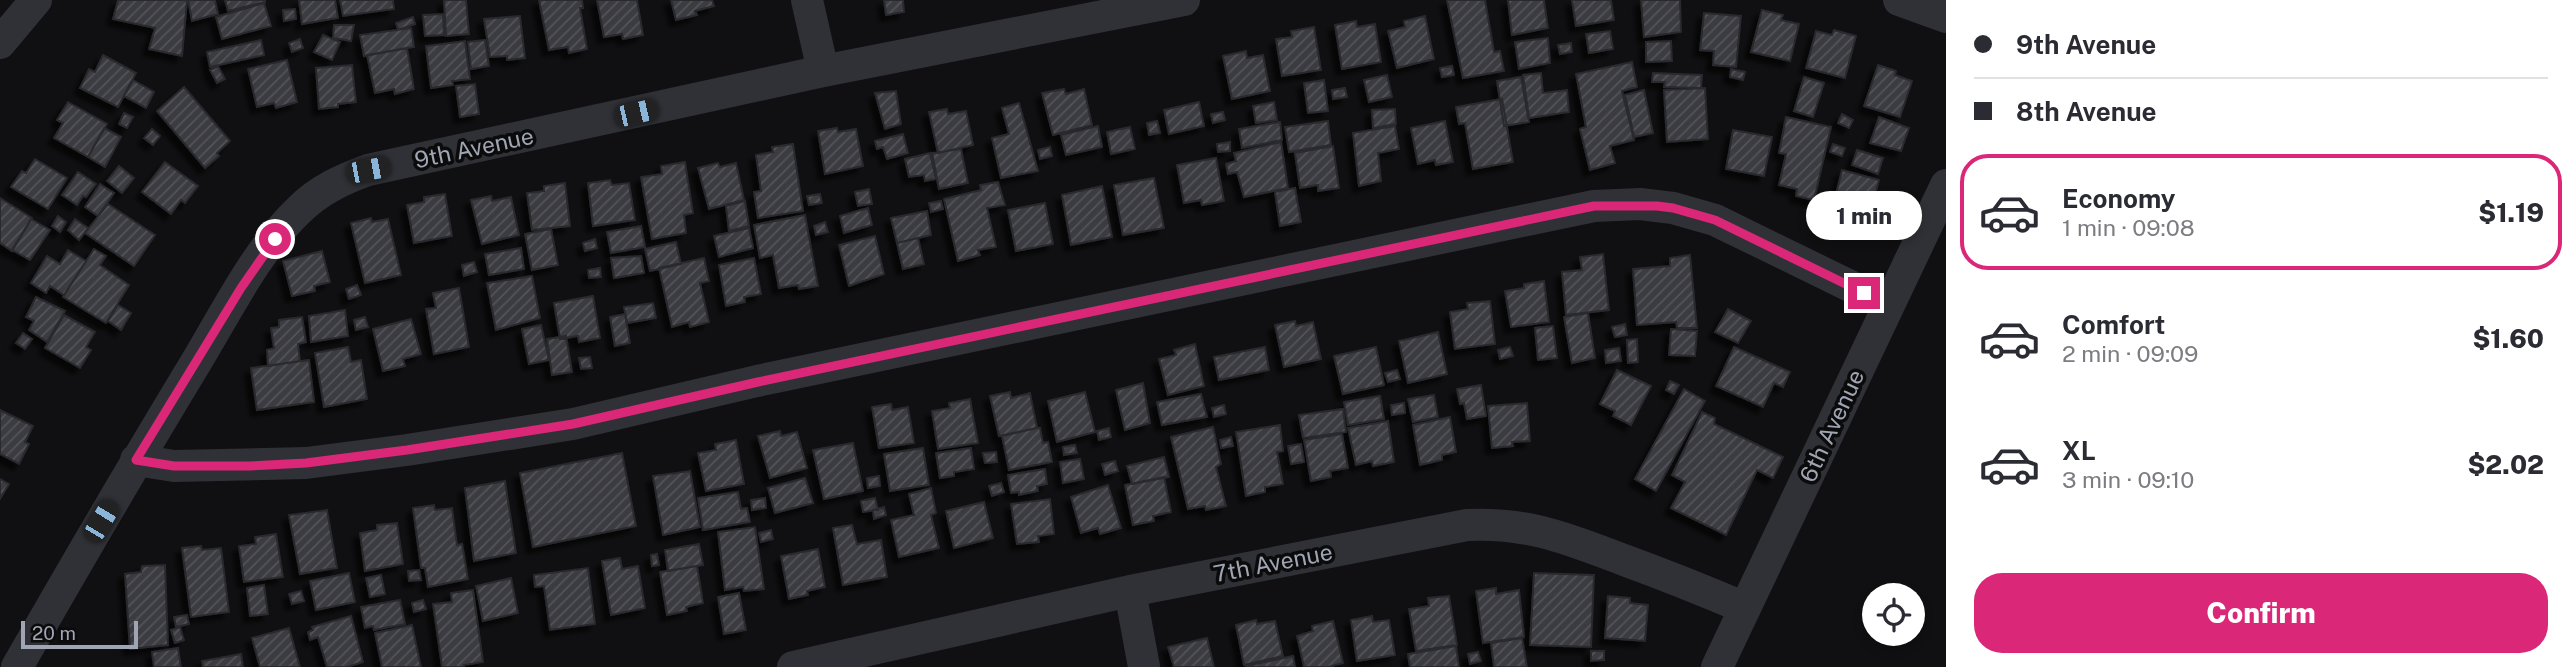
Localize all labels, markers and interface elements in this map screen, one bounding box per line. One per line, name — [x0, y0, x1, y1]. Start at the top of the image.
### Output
text: 9th Avenue — [2016, 29, 2156, 60]
text: 8th Avenue — [2016, 96, 2157, 127]
car — [614, 98, 659, 128]
street label: 9th Avenue — [412, 122, 536, 173]
car — [346, 156, 391, 184]
icon: car — [1978, 181, 2041, 244]
text: Economy — [2062, 183, 2175, 214]
callout: 1 min — [1806, 191, 1922, 240]
text: $1.19 — [2478, 197, 2544, 228]
text: 1 min — [1836, 202, 1892, 229]
text: 1 min · 09:08 — [2062, 214, 2195, 241]
route start — [259, 223, 291, 255]
route end — [1848, 277, 1880, 309]
icon: car — [1978, 307, 2041, 370]
text: Comfort — [2062, 309, 2165, 340]
text: $1.60 — [2472, 323, 2544, 354]
text: 2 min · 09:09 — [2062, 340, 2198, 367]
street label: 6th Avenue — [1794, 365, 1869, 486]
icon: car — [1978, 433, 2041, 496]
text: XL — [2062, 435, 2096, 466]
text: $2.02 — [2467, 449, 2544, 480]
text: 3 min · 09:10 — [2062, 466, 2194, 493]
car — [82, 498, 121, 544]
street label: 7th Avenue — [1211, 538, 1335, 587]
button: Confirm — [1974, 573, 2548, 653]
map controls — [1862, 583, 1925, 646]
button: locate — [1862, 583, 1925, 646]
scale bar — [21, 618, 138, 650]
text: 20 m — [32, 622, 76, 644]

